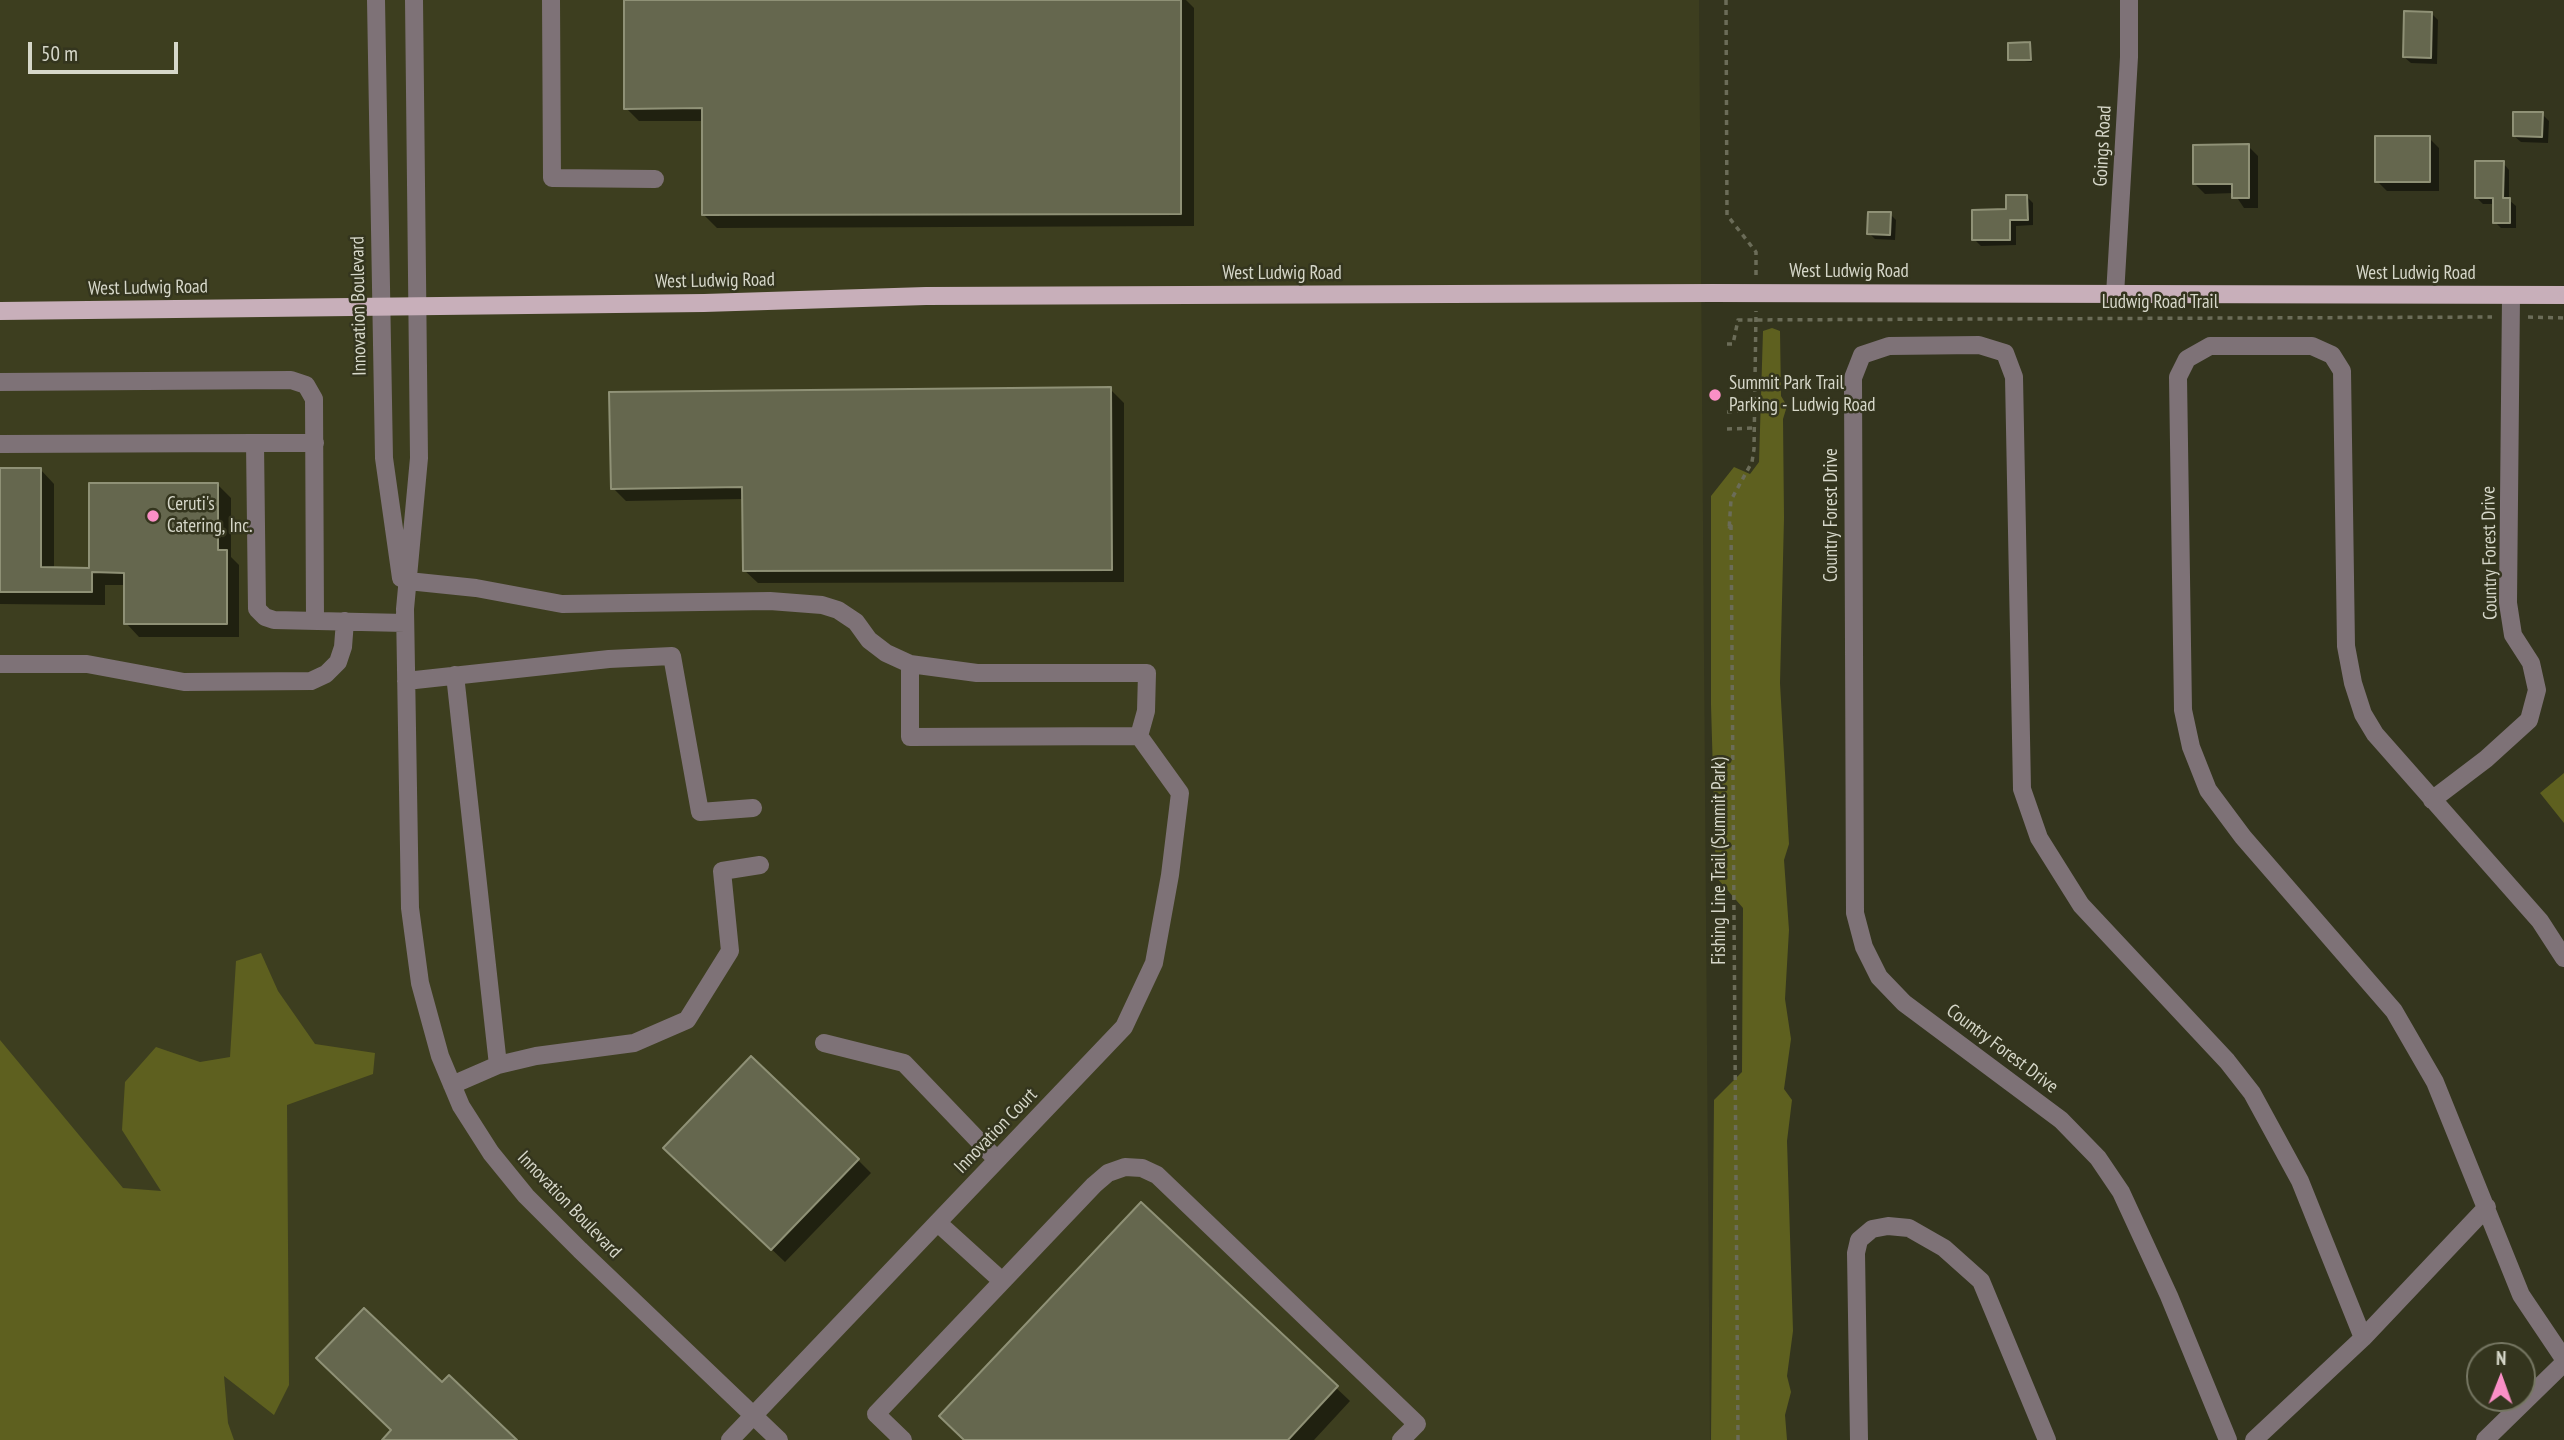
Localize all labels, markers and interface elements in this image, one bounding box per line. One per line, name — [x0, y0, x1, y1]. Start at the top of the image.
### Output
scale bar — [32, 28, 182, 72]
text: 50 m — [41, 40, 78, 67]
street label: Goings Road — [2089, 105, 2117, 187]
street label: Innovation Boulevard — [346, 236, 372, 376]
street label: West Ludwig Road — [1789, 261, 1909, 283]
street label: West Ludwig Road — [1222, 263, 1342, 285]
street label: West Ludwig Road — [2356, 263, 2476, 285]
street label: West Ludwig Road — [655, 269, 775, 293]
street label: West Ludwig Road — [88, 276, 208, 300]
street label: Ludwig Road Trail — [2102, 292, 2218, 314]
place label: Summit Park Trail Parking - Ludwig Road — [1729, 373, 1876, 417]
marker: Summit Park Trail Parking - Ludwig Road — [1707, 387, 1723, 403]
street label: Country Forest Drive — [1821, 448, 1843, 582]
street label: Country Forest Drive — [2477, 486, 2503, 620]
place label: Ceruti's Catering, Inc. — [167, 494, 252, 538]
marker: Ceruti's Catering, Inc. — [145, 508, 161, 524]
street label: Fishing Line Trail (Summit Park) — [1709, 757, 1731, 965]
street label: Country Forest Drive — [1942, 1000, 2062, 1098]
street label: Innovation Court — [950, 1084, 1042, 1178]
street label: Innovation Boulevard — [512, 1147, 626, 1263]
north arrow — [2466, 1342, 2536, 1412]
text: N — [2496, 1346, 2507, 1370]

